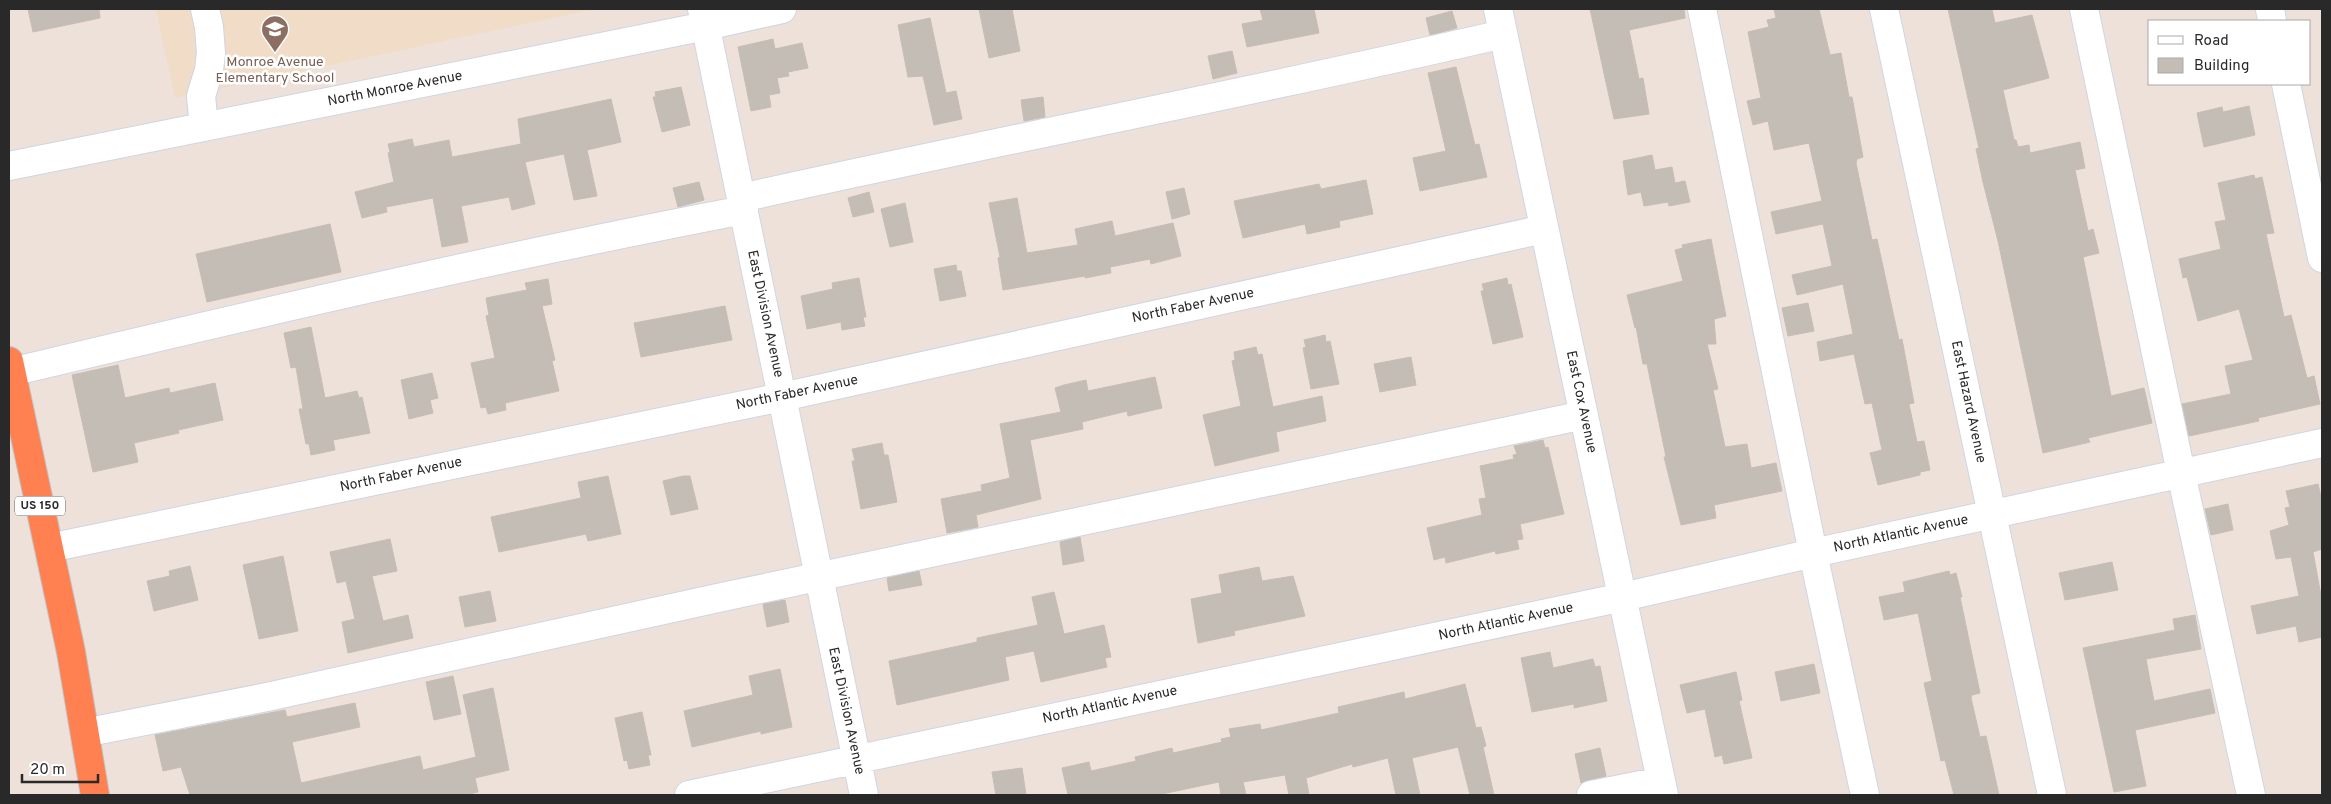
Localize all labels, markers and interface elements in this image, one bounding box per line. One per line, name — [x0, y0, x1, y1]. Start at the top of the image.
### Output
school or university icon: Monroe Avenue Elementary School — [260, 14, 290, 53]
legend — [2148, 20, 2311, 85]
text: Road — [2194, 32, 2229, 51]
place label: Monroe Avenue Elementary School — [216, 54, 334, 87]
text: Building — [2194, 57, 2249, 76]
street label: North Monroe Avenue — [326, 68, 464, 110]
street label: East Division Avenue — [743, 249, 787, 379]
street label: North Faber Avenue — [1130, 285, 1256, 327]
street label: East Hazard Avenue — [1947, 339, 1989, 465]
street label: East Cox Avenue — [1562, 349, 1600, 455]
street label: North Faber Avenue — [734, 372, 860, 414]
street label: North Faber Avenue — [338, 454, 464, 496]
road number: US 150 — [15, 496, 65, 516]
street label: North Atlantic Avenue — [1832, 511, 1970, 557]
street label: North Atlantic Avenue — [1437, 599, 1575, 645]
street label: East Division Avenue — [824, 646, 868, 776]
street label: North Atlantic Avenue — [1041, 682, 1179, 728]
scale bar — [22, 752, 99, 784]
text: 20 m — [30, 761, 65, 780]

